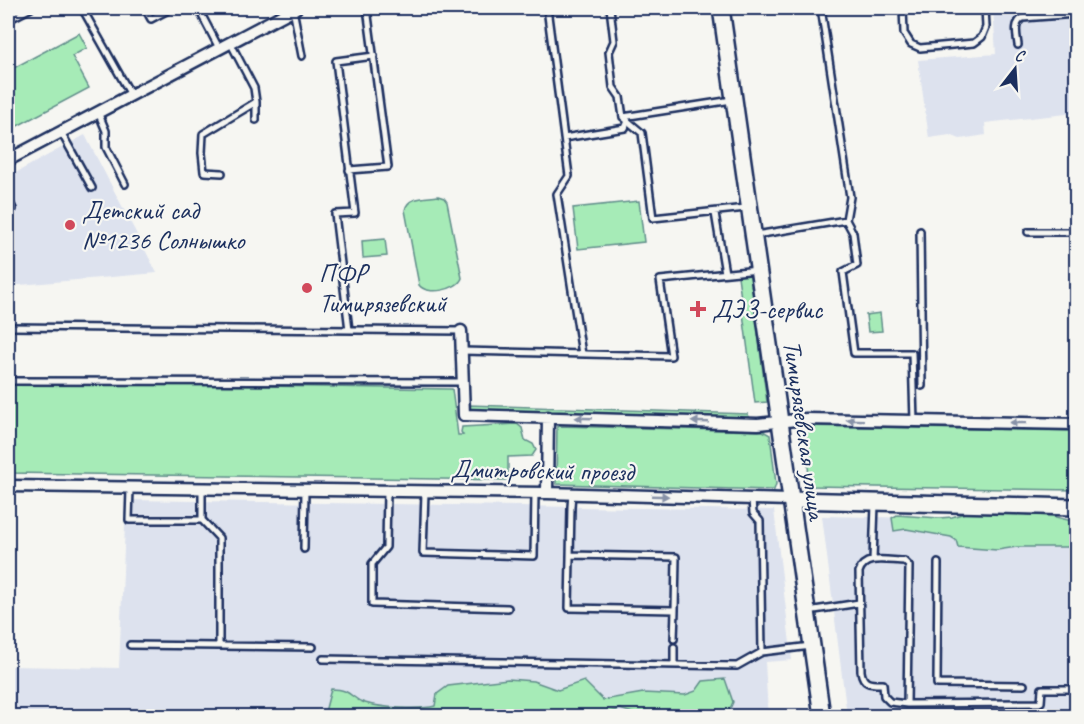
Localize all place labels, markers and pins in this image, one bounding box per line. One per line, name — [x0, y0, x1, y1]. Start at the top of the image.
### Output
place label: Детский сад №1236 Солнышко — [82, 194, 246, 257]
marker: Детский сад №1236 Солнышко — [63, 218, 77, 232]
place label: ПФР Тимирязевский — [319, 257, 449, 320]
marker: ПФР Тимирязевский — [300, 281, 314, 295]
place label: ДЭЗ-сервис — [712, 293, 824, 326]
marker: ДЭЗ-сервис — [689, 300, 707, 318]

